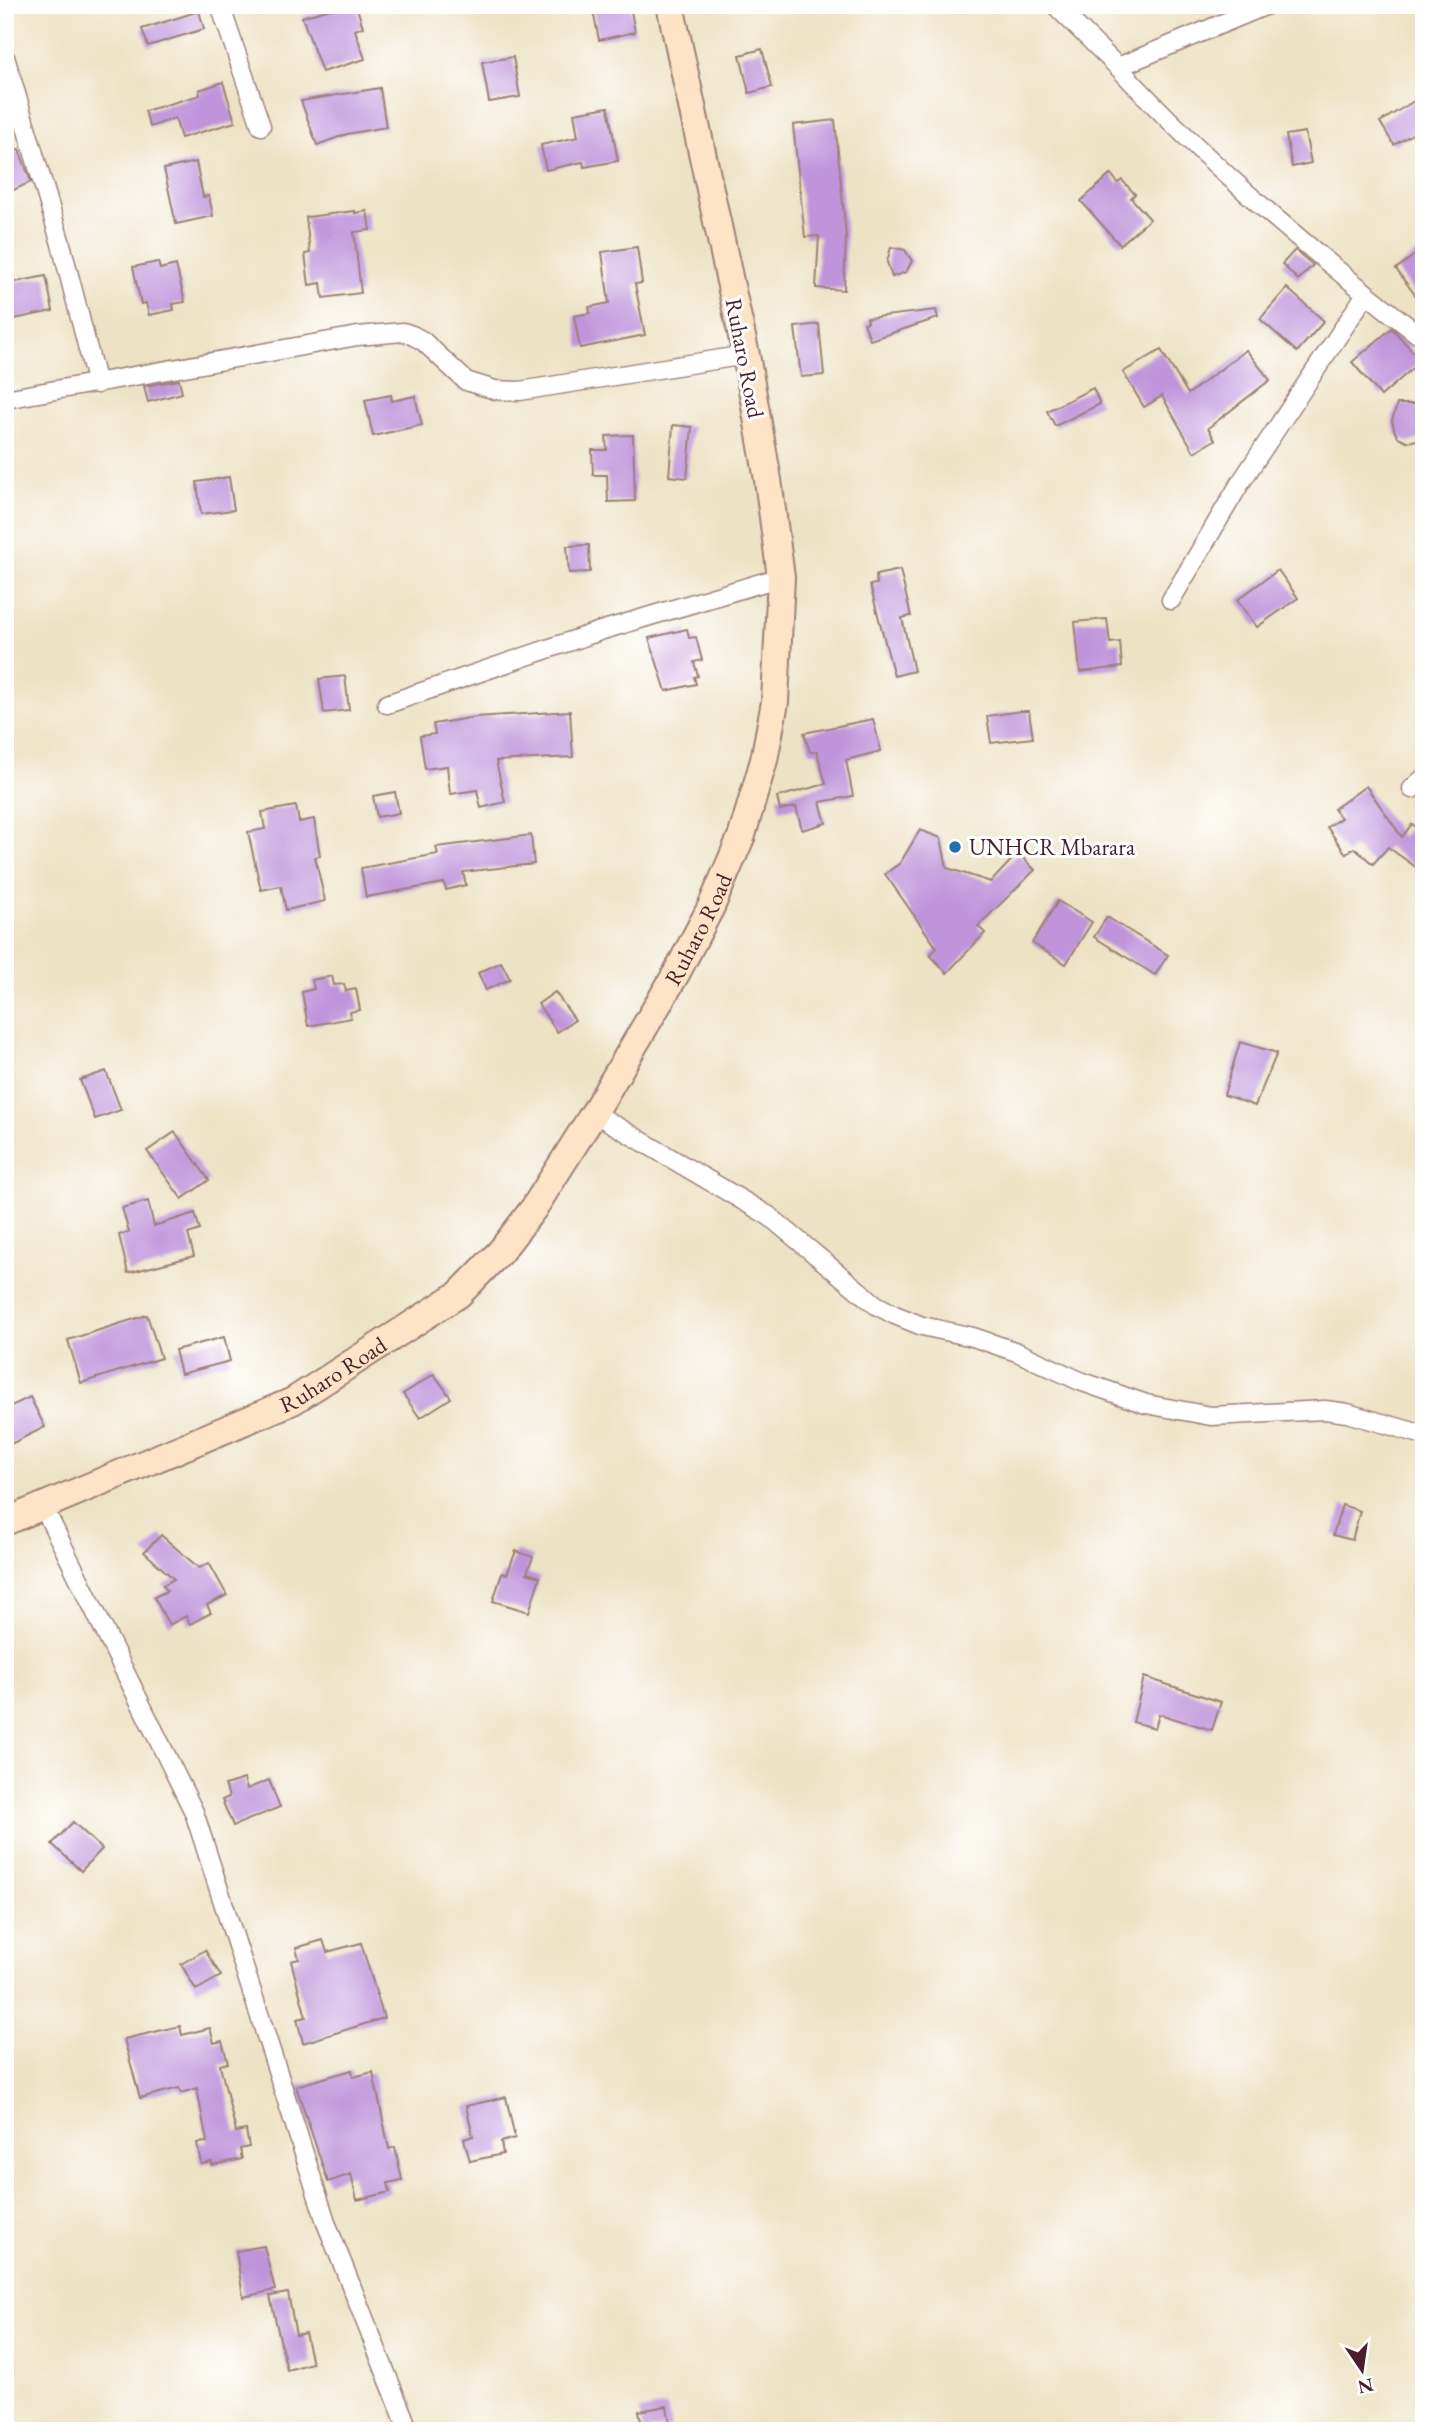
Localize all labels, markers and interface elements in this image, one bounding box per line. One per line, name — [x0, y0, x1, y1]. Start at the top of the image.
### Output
street label: Ruharo Road — [719, 296, 771, 421]
place label: UNHCR Mbarara — [969, 832, 1136, 862]
marker: UNHCR Mbarara — [947, 839, 963, 855]
street label: Ruharo Road — [658, 868, 739, 991]
street label: Ruharo Road — [275, 1330, 392, 1420]
north arrow — [1328, 2334, 1398, 2404]
text: N — [1355, 2372, 1376, 2400]

